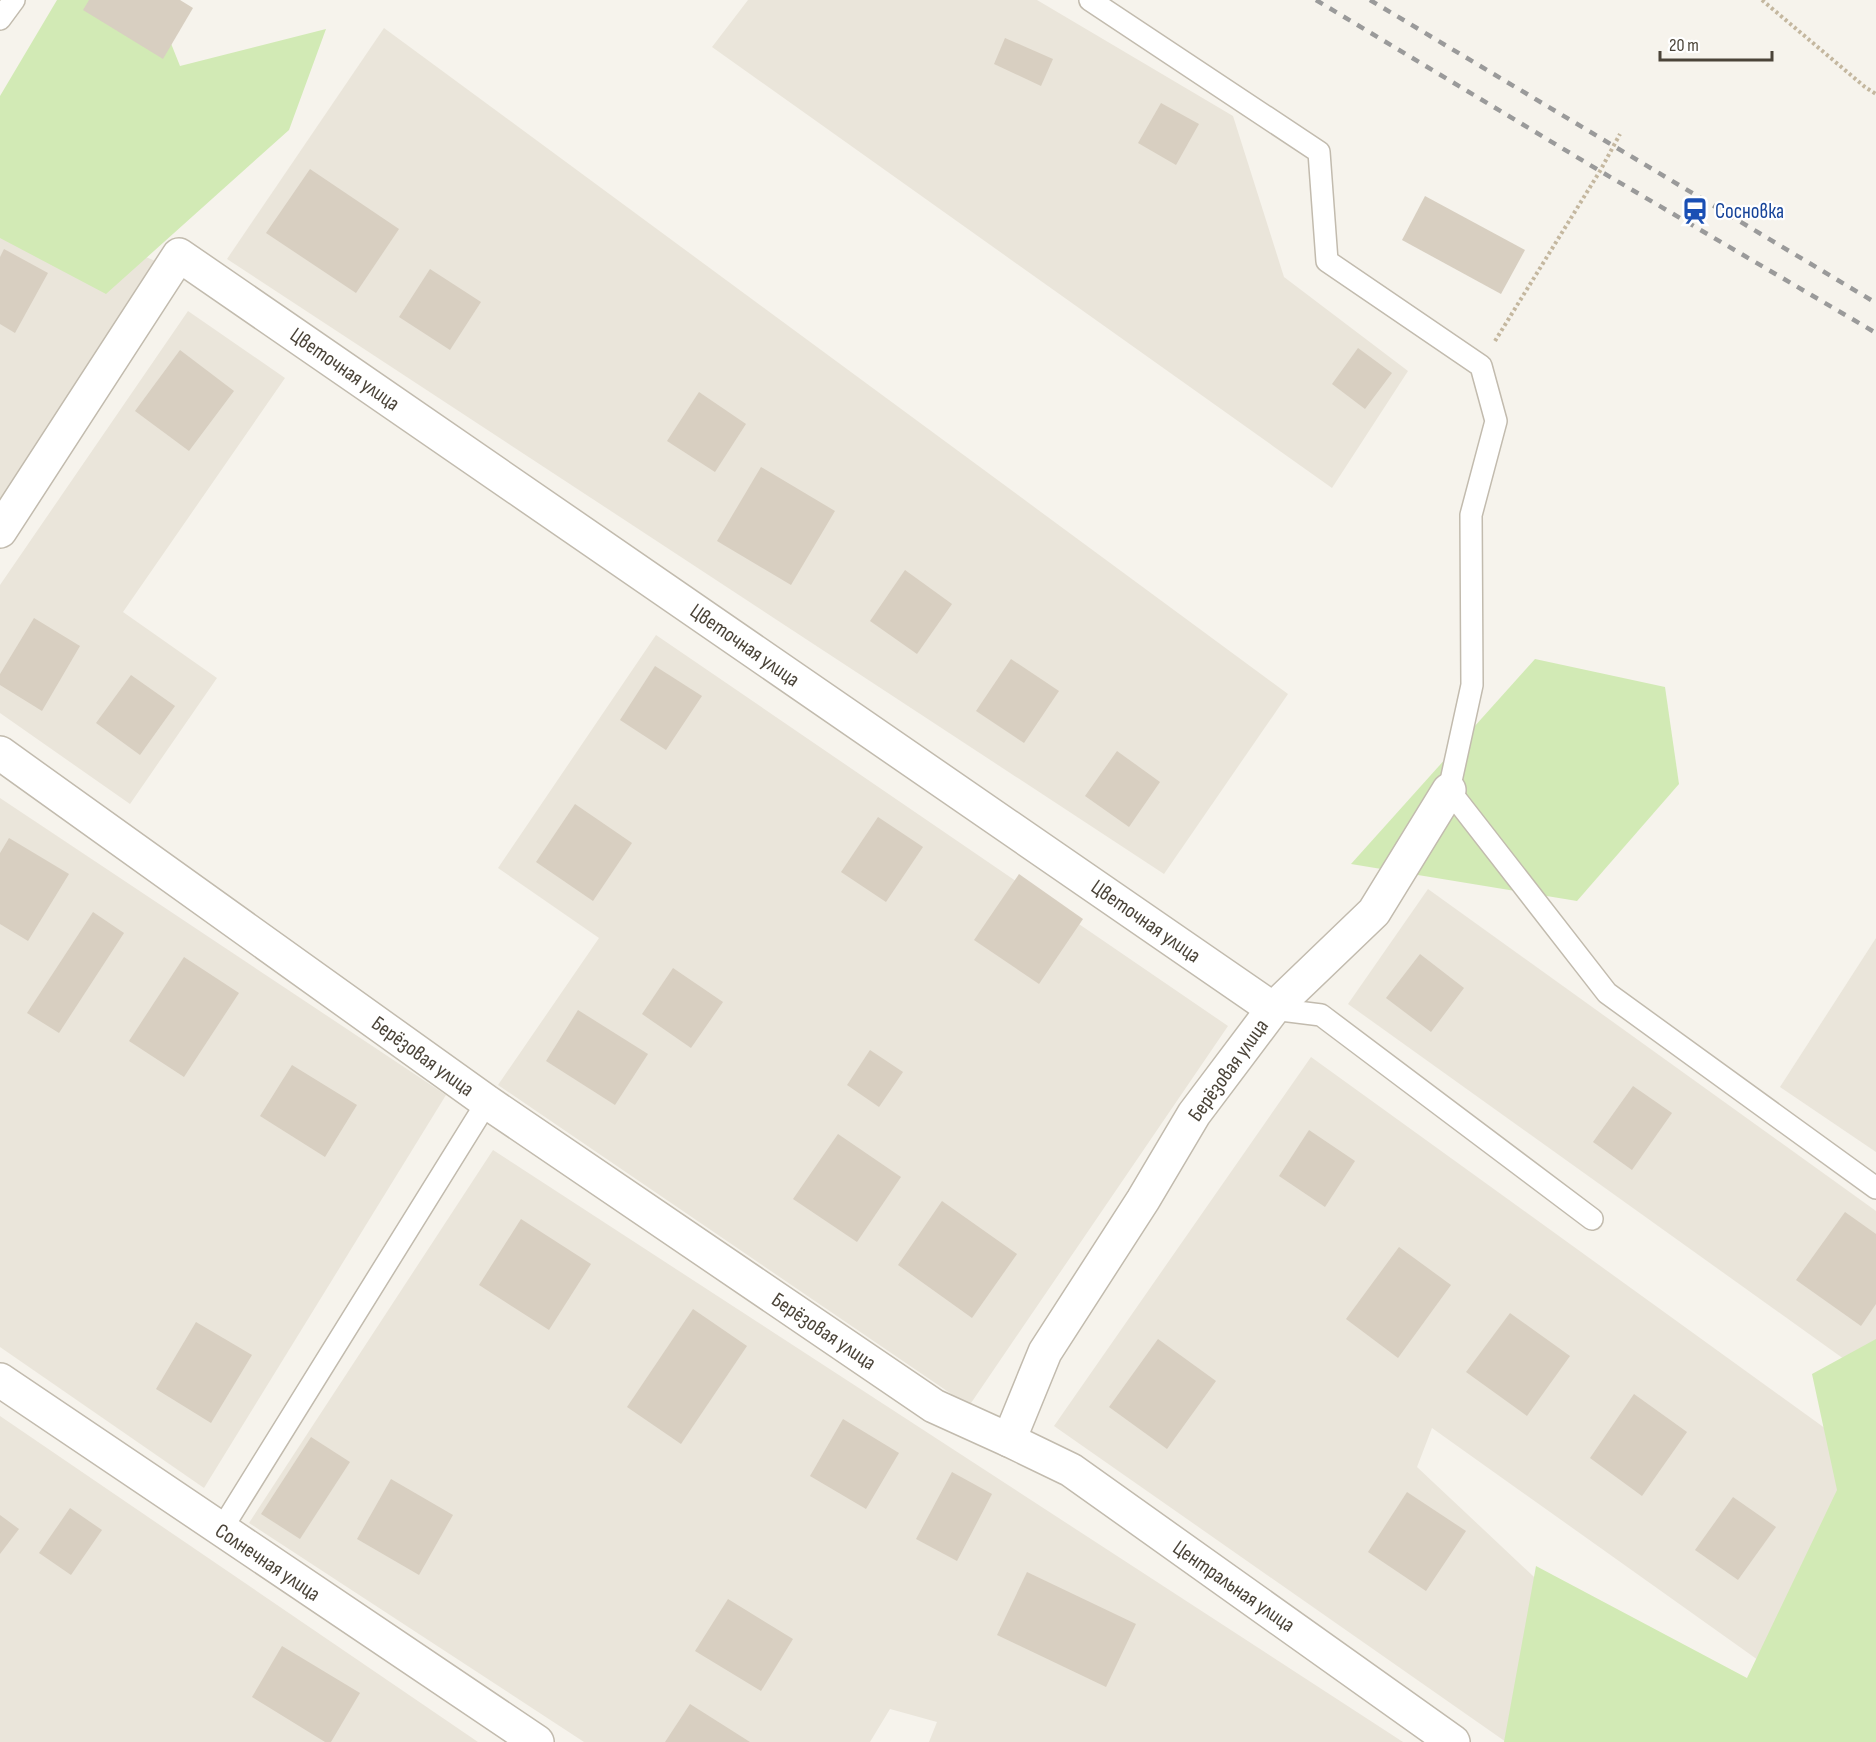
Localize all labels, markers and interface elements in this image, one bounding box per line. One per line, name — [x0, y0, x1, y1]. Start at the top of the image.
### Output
scale bar — [1660, 24, 1772, 62]
text: 20 m — [1669, 35, 1699, 56]
station icon: Сосновка — [1680, 196, 1710, 226]
place label: Сосновка — [1715, 199, 1784, 224]
street label: Цветочная улица — [285, 323, 404, 416]
street label: Цветочная улица — [685, 599, 804, 692]
street label: Цветочная улица — [1086, 875, 1205, 968]
street label: Берёзовая улица — [367, 1011, 479, 1102]
street label: Берёзовая улица — [1183, 1014, 1274, 1126]
street label: Берёзовая улица — [767, 1287, 881, 1375]
street label: Солнечная улица — [210, 1518, 325, 1607]
street label: Центральная улица — [1168, 1535, 1299, 1638]

